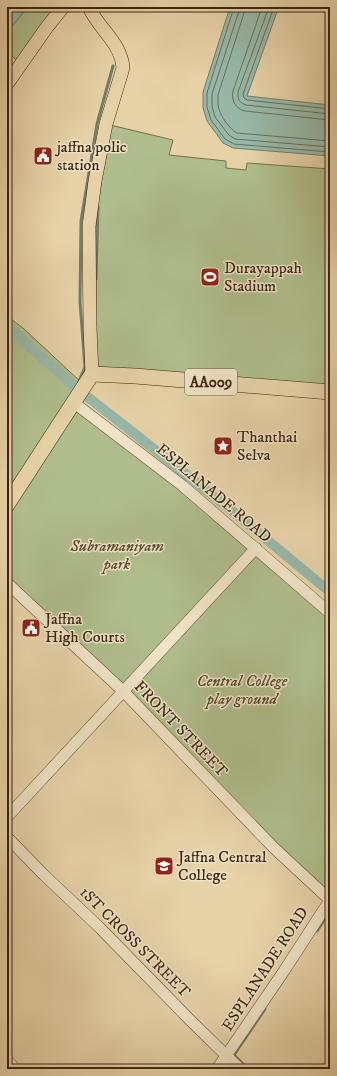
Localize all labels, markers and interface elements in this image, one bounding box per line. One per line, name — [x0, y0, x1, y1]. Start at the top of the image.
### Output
place label: jaffna polic station — [54, 137, 127, 175]
public building icon: jaffna polic station — [32, 145, 54, 167]
place label: Durayappah Stadium — [224, 258, 303, 296]
sports icon: Durayappah Stadium — [199, 266, 221, 288]
road number: AA009 — [185, 369, 237, 395]
place label: Thanthai Selva — [237, 427, 297, 465]
place icon: Thanthai Selva — [212, 435, 234, 457]
street label: ESPLANADE ROAD — [152, 439, 276, 547]
park label: Subramaniyam park — [69, 536, 164, 574]
place label: Jaffna High Courts — [43, 609, 125, 647]
public building icon: Jaffna High Courts — [20, 617, 42, 639]
park label: Central College play ground — [197, 671, 288, 709]
street label: FRONT STREET — [130, 677, 232, 781]
place label: Jaffna Central College — [176, 847, 267, 885]
school or university icon: Jaffna Central College — [153, 855, 175, 877]
street label: 1ST CROSS STREET — [75, 882, 195, 1002]
street label: ESPLANADE ROAD — [217, 903, 313, 1035]

